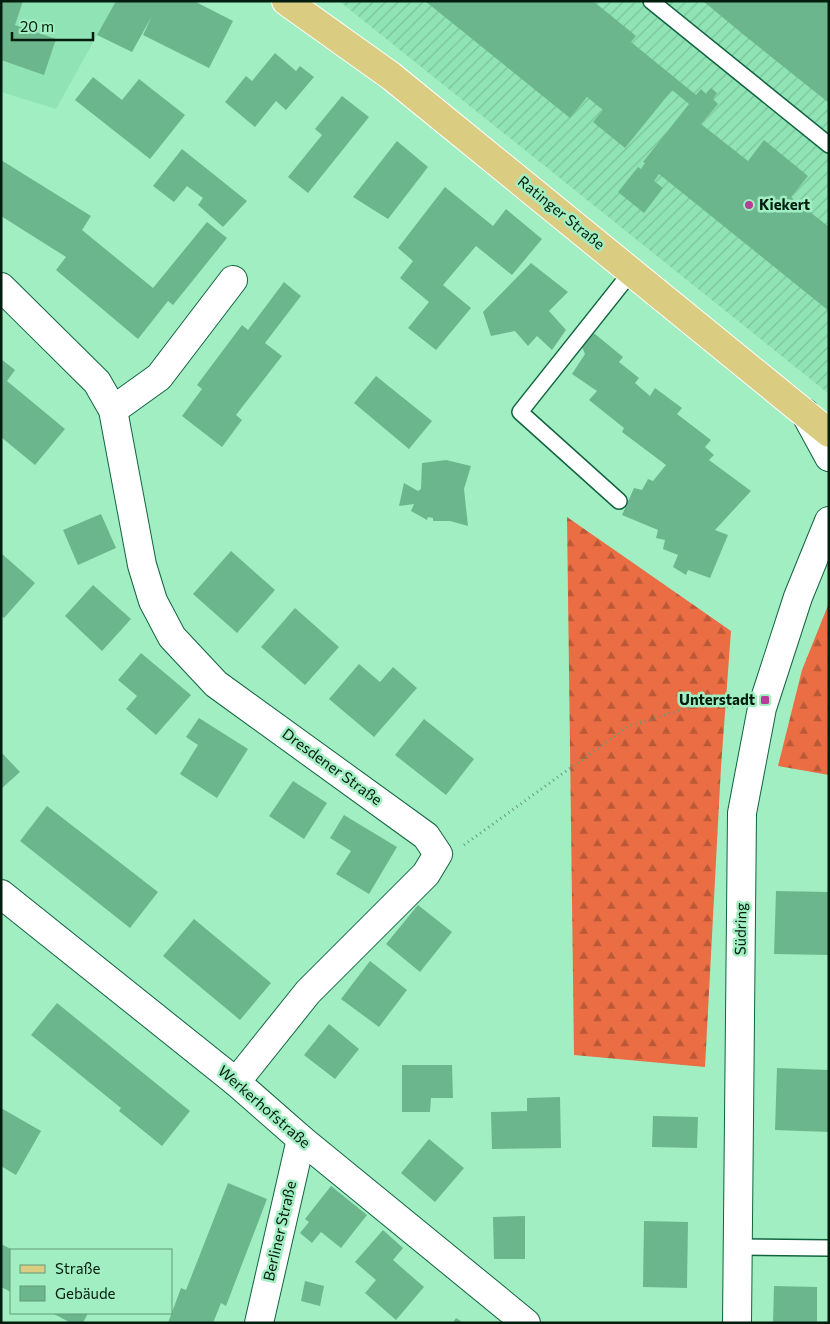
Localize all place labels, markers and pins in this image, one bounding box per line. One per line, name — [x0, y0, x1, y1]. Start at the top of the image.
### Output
place label: Kiekert — [759, 195, 810, 213]
marker: Kiekert — [743, 199, 755, 211]
place label: Unterstadt — [679, 690, 755, 708]
marker: Unterstadt — [759, 694, 771, 706]

